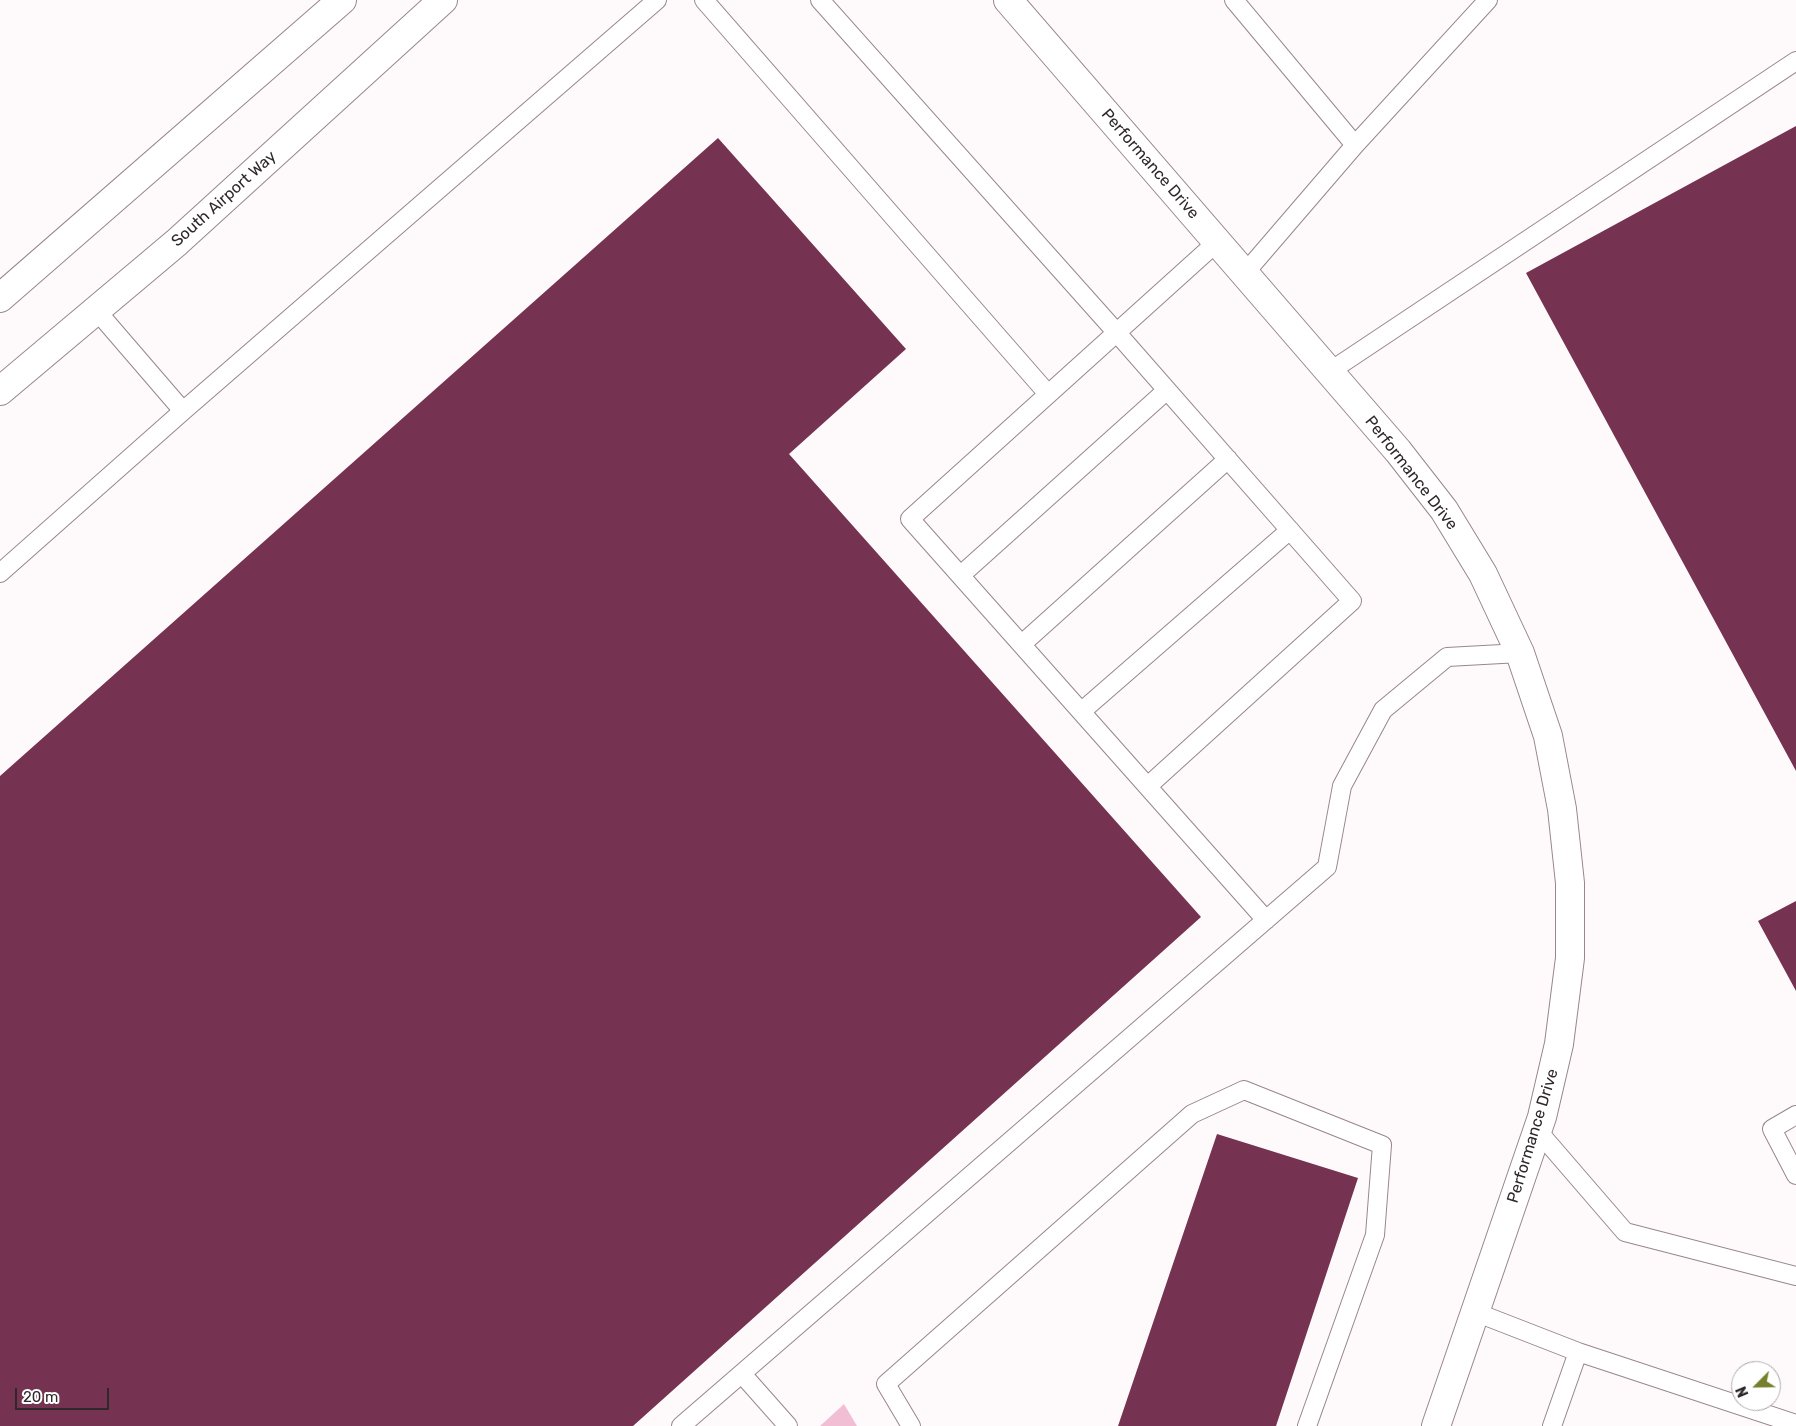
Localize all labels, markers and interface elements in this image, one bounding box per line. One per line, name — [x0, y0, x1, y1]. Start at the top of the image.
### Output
street label: Performance Drive — [1097, 105, 1203, 223]
street label: South Airport Way — [168, 147, 280, 251]
street label: Performance Drive — [1361, 412, 1461, 534]
street label: Performance Drive — [1503, 1067, 1563, 1205]
north arrow — [1731, 1361, 1781, 1411]
scale bar — [18, 1378, 111, 1410]
text: N — [1733, 1384, 1752, 1400]
text: 20 m — [23, 1388, 58, 1406]

